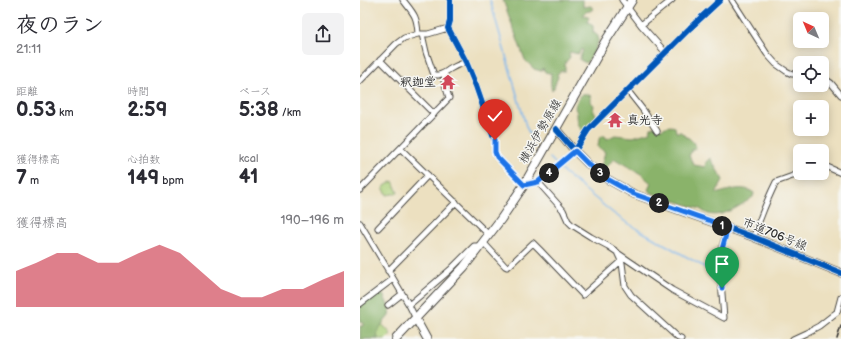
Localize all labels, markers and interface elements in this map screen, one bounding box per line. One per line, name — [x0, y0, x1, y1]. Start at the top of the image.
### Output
text: 夜のラン — [16, 12, 104, 39]
north arrow — [793, 12, 829, 48]
map controls — [793, 12, 829, 180]
button: share — [302, 13, 344, 55]
text: 21:11 — [16, 41, 41, 57]
button: locate — [793, 56, 829, 92]
temple icon: 釈迦堂 — [439, 73, 457, 91]
place label: 釈迦堂 — [400, 75, 436, 90]
text: 距離 — [16, 85, 38, 98]
text: 時間 — [127, 85, 149, 98]
text: ペース — [239, 85, 271, 98]
street label: 横浜伊勢原線 — [516, 96, 565, 166]
text: 0.53 — [16, 98, 56, 122]
text: 2:59 — [127, 98, 167, 122]
text: 5:38 — [239, 98, 279, 122]
pin — [478, 99, 512, 140]
button: + — [793, 100, 829, 136]
icon: check — [484, 105, 506, 127]
text: km — [56, 106, 74, 119]
text: /km — [279, 106, 301, 119]
temple icon: 真光寺 — [606, 111, 624, 129]
place label: 真光寺 — [627, 113, 663, 128]
button: − — [793, 144, 829, 180]
text: kcal — [239, 152, 258, 165]
text: 獲得標高 — [16, 153, 60, 166]
text: 心拍数 — [127, 153, 160, 166]
pin: 4 — [539, 163, 559, 183]
pin: 3 — [590, 163, 610, 183]
text: 41 — [239, 165, 258, 189]
text: 7 — [16, 166, 27, 190]
text: 149 — [127, 166, 159, 190]
text: 4 — [546, 166, 552, 179]
text: 3 — [597, 166, 603, 179]
text: m — [27, 174, 39, 187]
text: bpm — [159, 174, 184, 187]
pin: 2 — [649, 193, 669, 213]
text: 2 — [656, 196, 662, 209]
text: 190–196 m — [280, 212, 344, 228]
text: 獲得標高 — [16, 215, 68, 231]
street label: 市道706号線 — [740, 215, 809, 254]
pin: 1 — [712, 216, 732, 236]
text: 1 — [720, 219, 724, 232]
pin — [705, 247, 739, 288]
icon: arrive — [711, 253, 733, 275]

